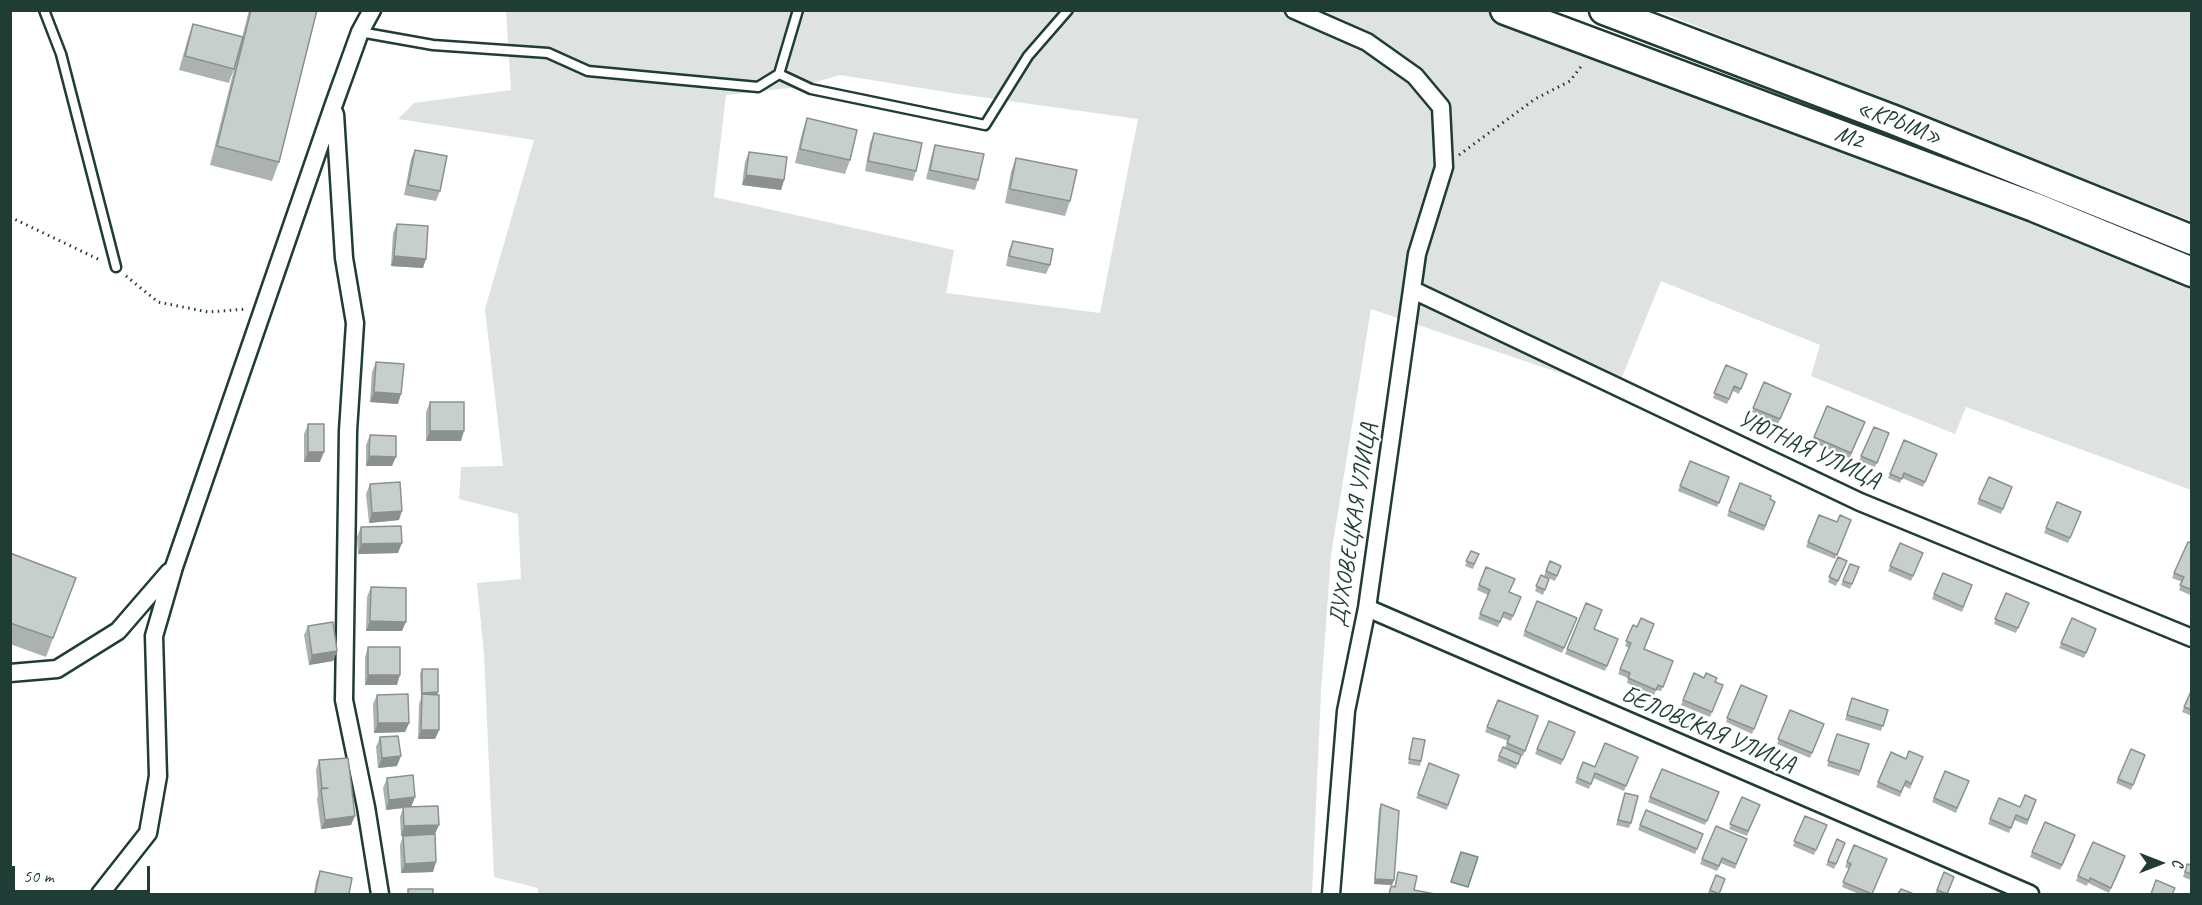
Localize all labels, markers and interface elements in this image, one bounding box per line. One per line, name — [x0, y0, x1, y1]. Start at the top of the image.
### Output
street label: «КРЫМ» — [1852, 94, 1946, 152]
street label: М2 — [1831, 120, 1867, 156]
street label: УЮТНАЯ УЛИЦА — [1733, 405, 1885, 495]
street label: ДУХОВЕЦКАЯ УЛИЦА — [1324, 421, 1384, 629]
street label: БЕЛОВСКАЯ УЛИЦА — [1617, 680, 1799, 780]
north arrow — [2130, 833, 2190, 893]
scale bar — [15, 854, 153, 892]
text: С — [2168, 859, 2188, 867]
text: 50 m — [23, 865, 54, 887]

